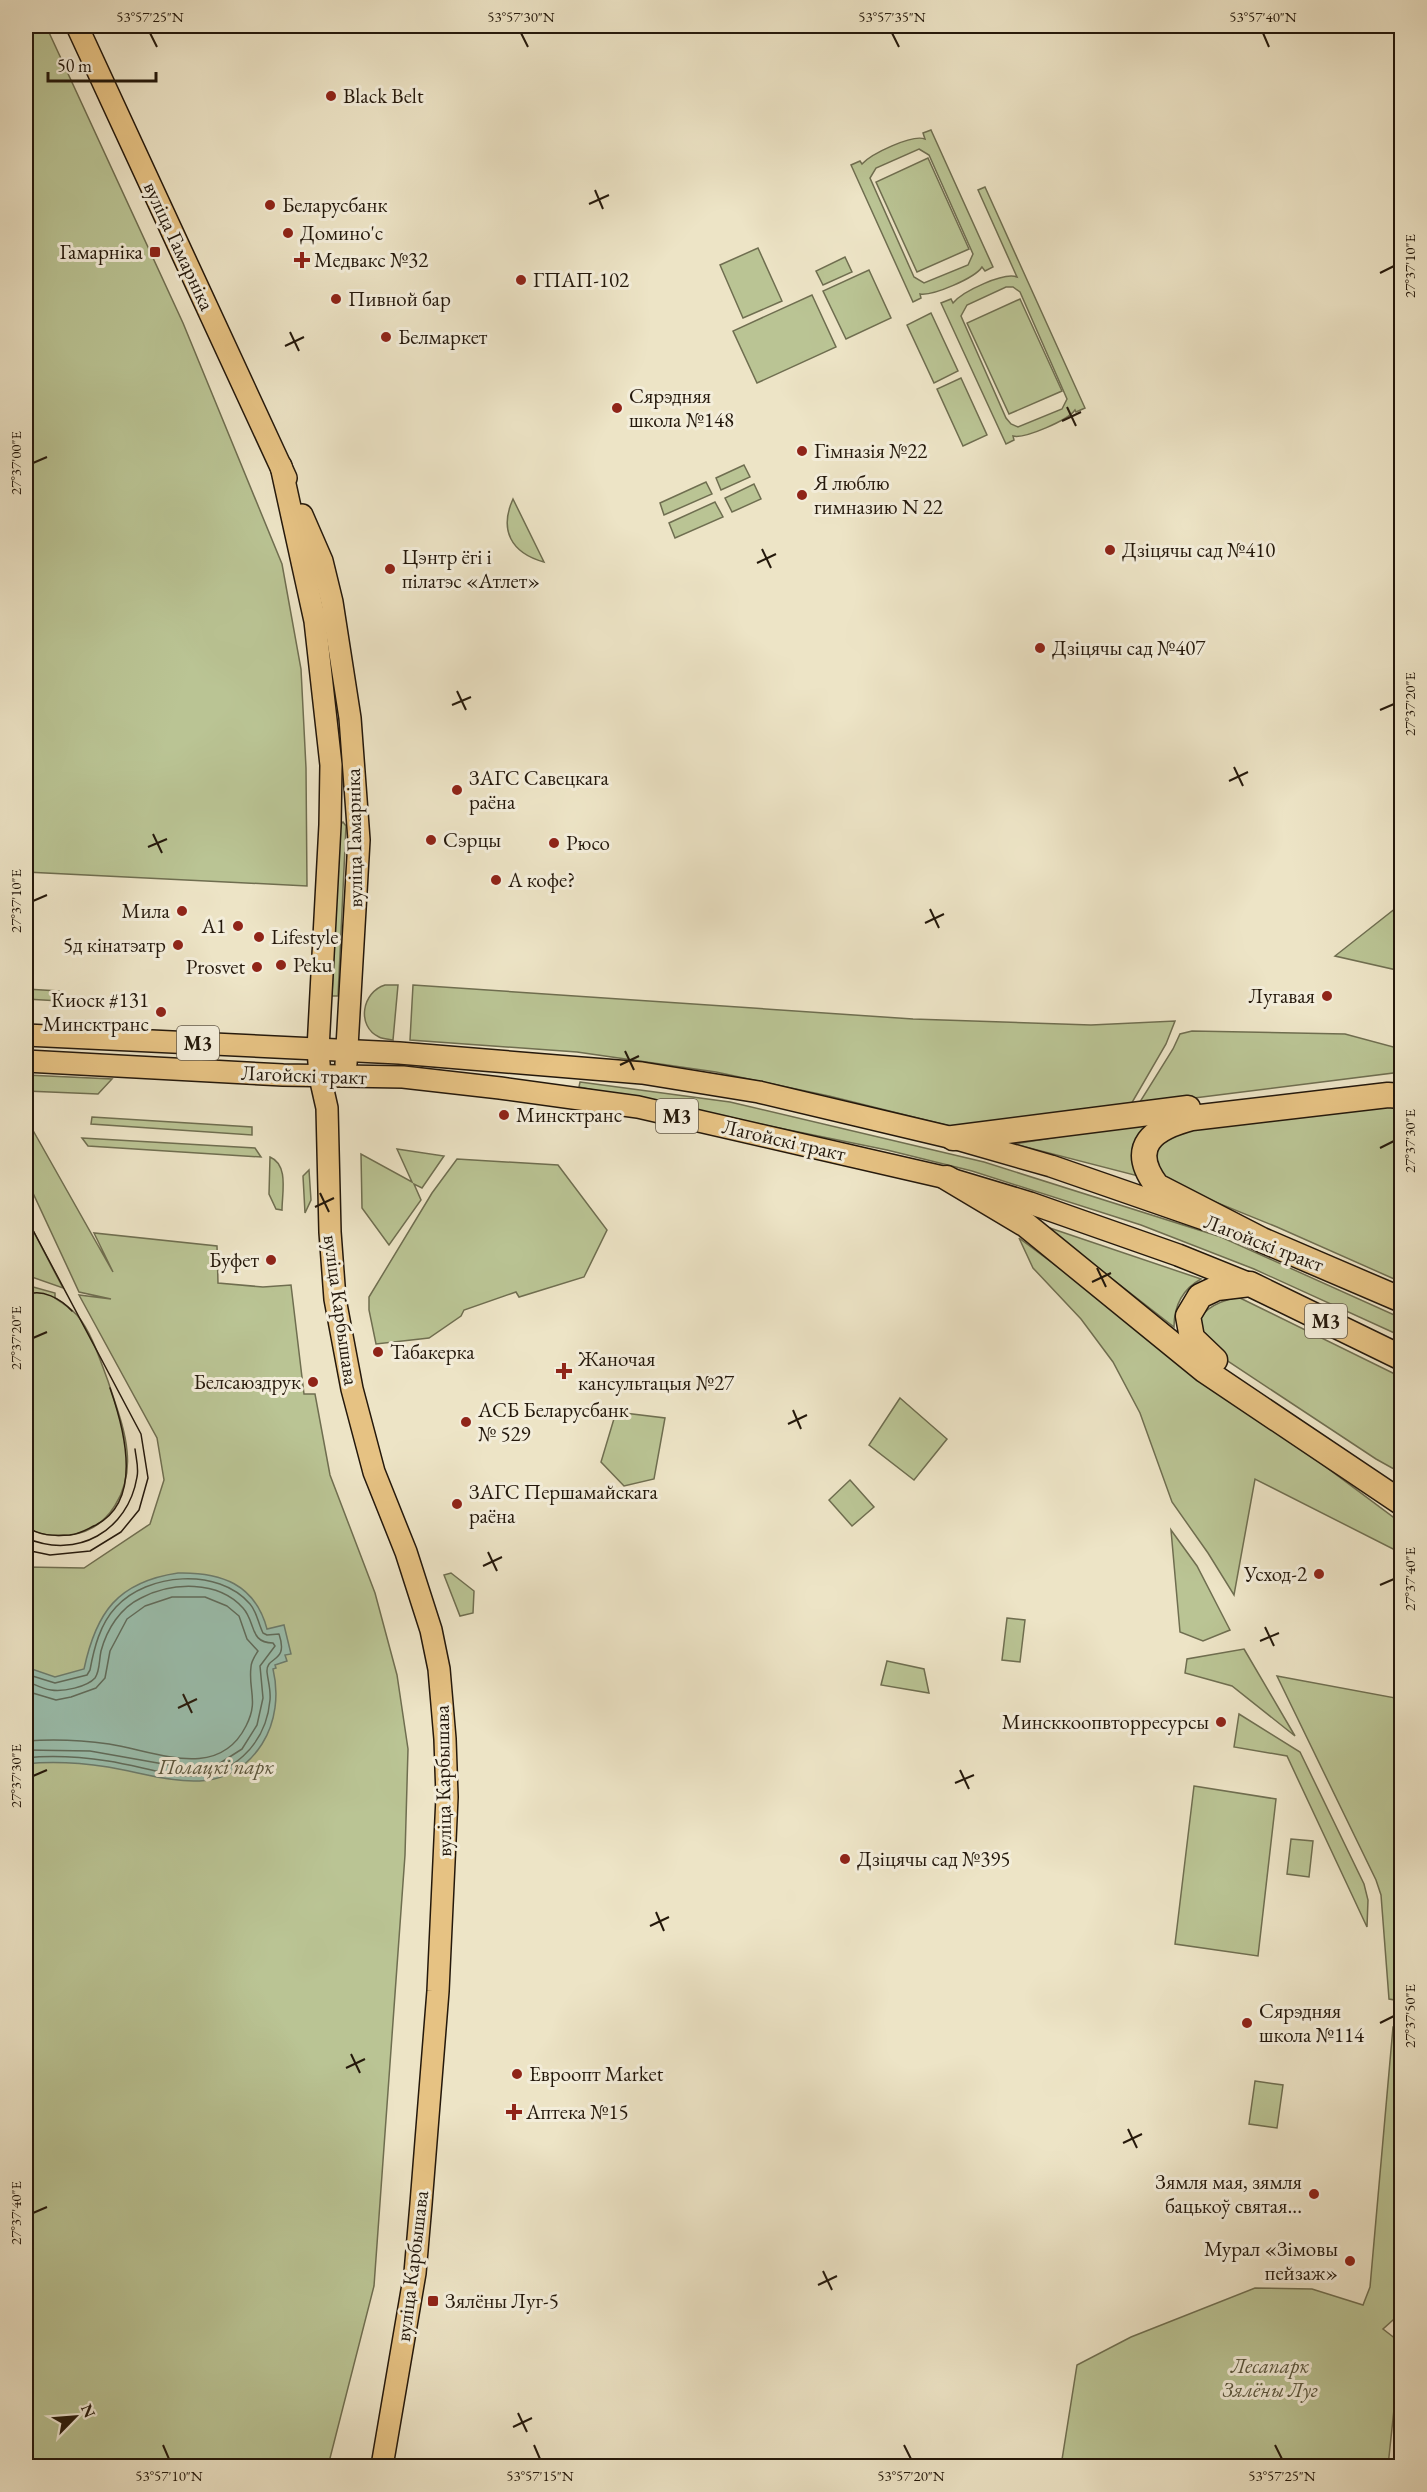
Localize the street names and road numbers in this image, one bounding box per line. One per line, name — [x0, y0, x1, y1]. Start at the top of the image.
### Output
street label: вуліца Гамарніка — [138, 177, 221, 315]
street label: вуліца Гамарніка — [339, 767, 368, 908]
road number: М3 — [177, 1026, 219, 1060]
street label: Лагойскі тракт — [241, 1059, 368, 1090]
road number: М3 — [656, 1099, 698, 1133]
street label: Лагойскі тракт — [720, 1112, 849, 1167]
street label: Лагойскі тракт — [1201, 1207, 1328, 1278]
street label: вуліца Карбышава — [318, 1233, 366, 1388]
road number: М3 — [1305, 1304, 1347, 1338]
street label: вуліца Карбышава — [428, 1704, 457, 1857]
street label: вуліца Карбышава — [389, 2188, 434, 2343]

